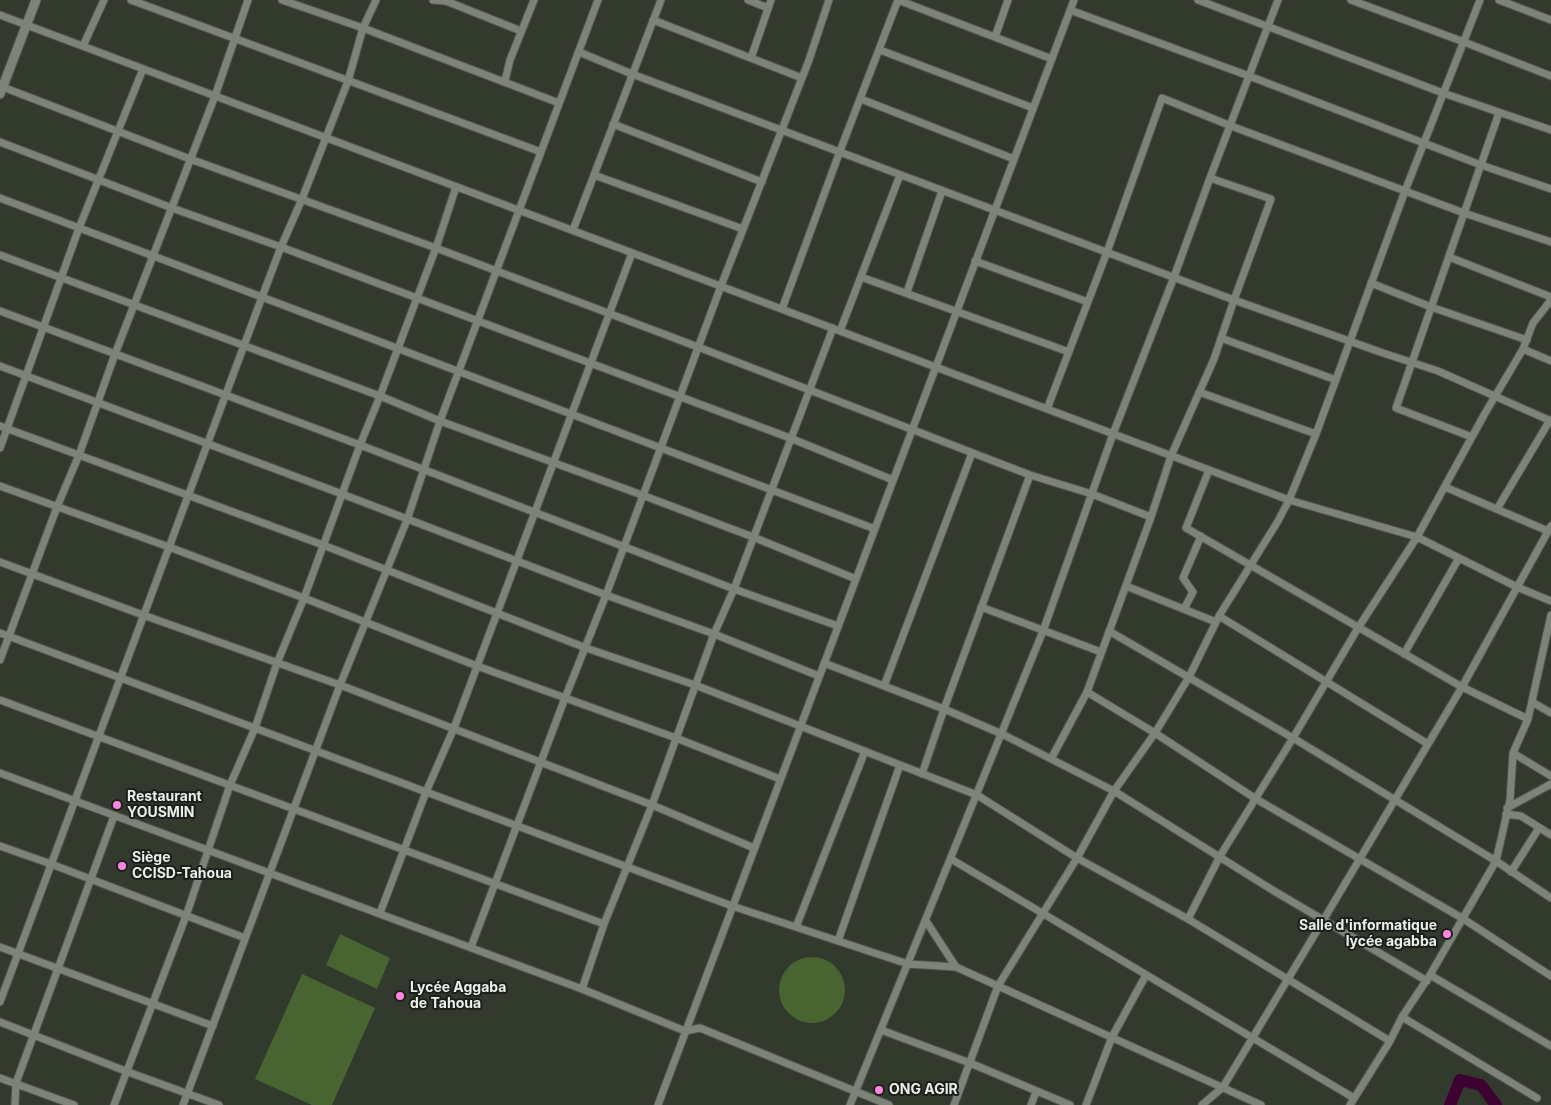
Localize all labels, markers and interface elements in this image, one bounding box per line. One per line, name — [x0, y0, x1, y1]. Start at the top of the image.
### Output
place label: Restaurant YOUSMIN — [127, 789, 202, 822]
marker: Restaurant YOUSMIN — [111, 799, 123, 811]
place label: Siège CCISD-Tahoua — [132, 850, 232, 882]
marker: Siège CCISD-Tahoua — [116, 860, 128, 872]
place label: Salle d'informatique lycée agabba — [1299, 918, 1437, 950]
marker: Salle d'informatique lycée agabba — [1441, 928, 1453, 940]
place label: Lycée Aggaba de Tahoua — [410, 980, 506, 1012]
marker: Lycée Aggaba de Tahoua — [394, 990, 406, 1002]
place label: ONG AGIR — [889, 1082, 958, 1098]
marker: ONG AGIR — [873, 1084, 885, 1096]

